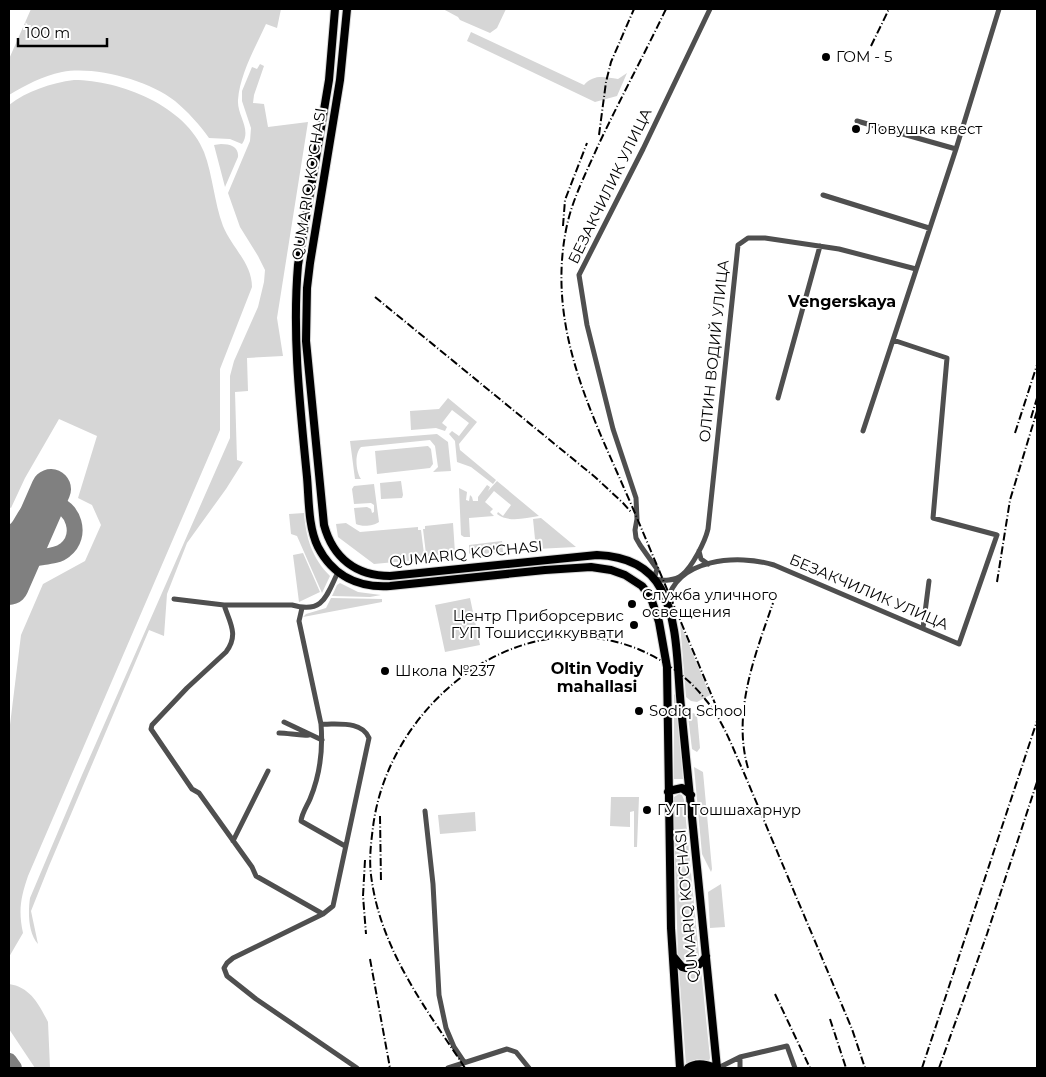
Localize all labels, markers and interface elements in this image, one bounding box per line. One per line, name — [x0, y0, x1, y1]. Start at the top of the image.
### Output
scale bar — [18, 15, 106, 47]
text: 100 m — [25, 23, 70, 42]
place label: ГОМ - 5 — [836, 47, 892, 66]
marker: ГОМ - 5 — [820, 51, 832, 63]
street label: БЕЗАКЧИЛИК УЛИЦА — [564, 105, 656, 267]
street label: QUMARIQ KO'CHASI — [287, 106, 330, 261]
place label: Ловушка квест — [866, 119, 983, 138]
marker: Ловушка квест — [850, 123, 862, 135]
street label: ОЛТИН ВОДИЙ УЛИЦА — [694, 259, 733, 443]
district label: Vengerskaya — [787, 292, 896, 311]
street label: QUMARIQ KO'CHASI — [388, 536, 543, 571]
street label: БЕЗАКЧИЛИК УЛИЦА — [787, 549, 952, 634]
place label: Служба уличного освещения — [642, 585, 778, 621]
marker: Служба уличного освещения — [626, 598, 638, 610]
place label: Центр Приборсервис ГУП Тошиссиккуввати — [451, 606, 624, 642]
marker: Центр Приборсервис ГУП Тошиссиккуввати — [628, 619, 640, 631]
district label: Oltin Vodiy mahallasi — [551, 659, 644, 696]
place label: Школа №237 — [395, 661, 496, 680]
marker: Школа №237 — [379, 665, 391, 677]
place label: Sodiq School — [649, 701, 746, 720]
marker: Sodiq School — [633, 705, 645, 717]
place label: ГУП Тошшахарнур — [657, 800, 801, 819]
marker: ГУП Тошшахарнур — [641, 804, 653, 816]
street label: QUMARIQ KO'CHASI — [670, 829, 703, 984]

